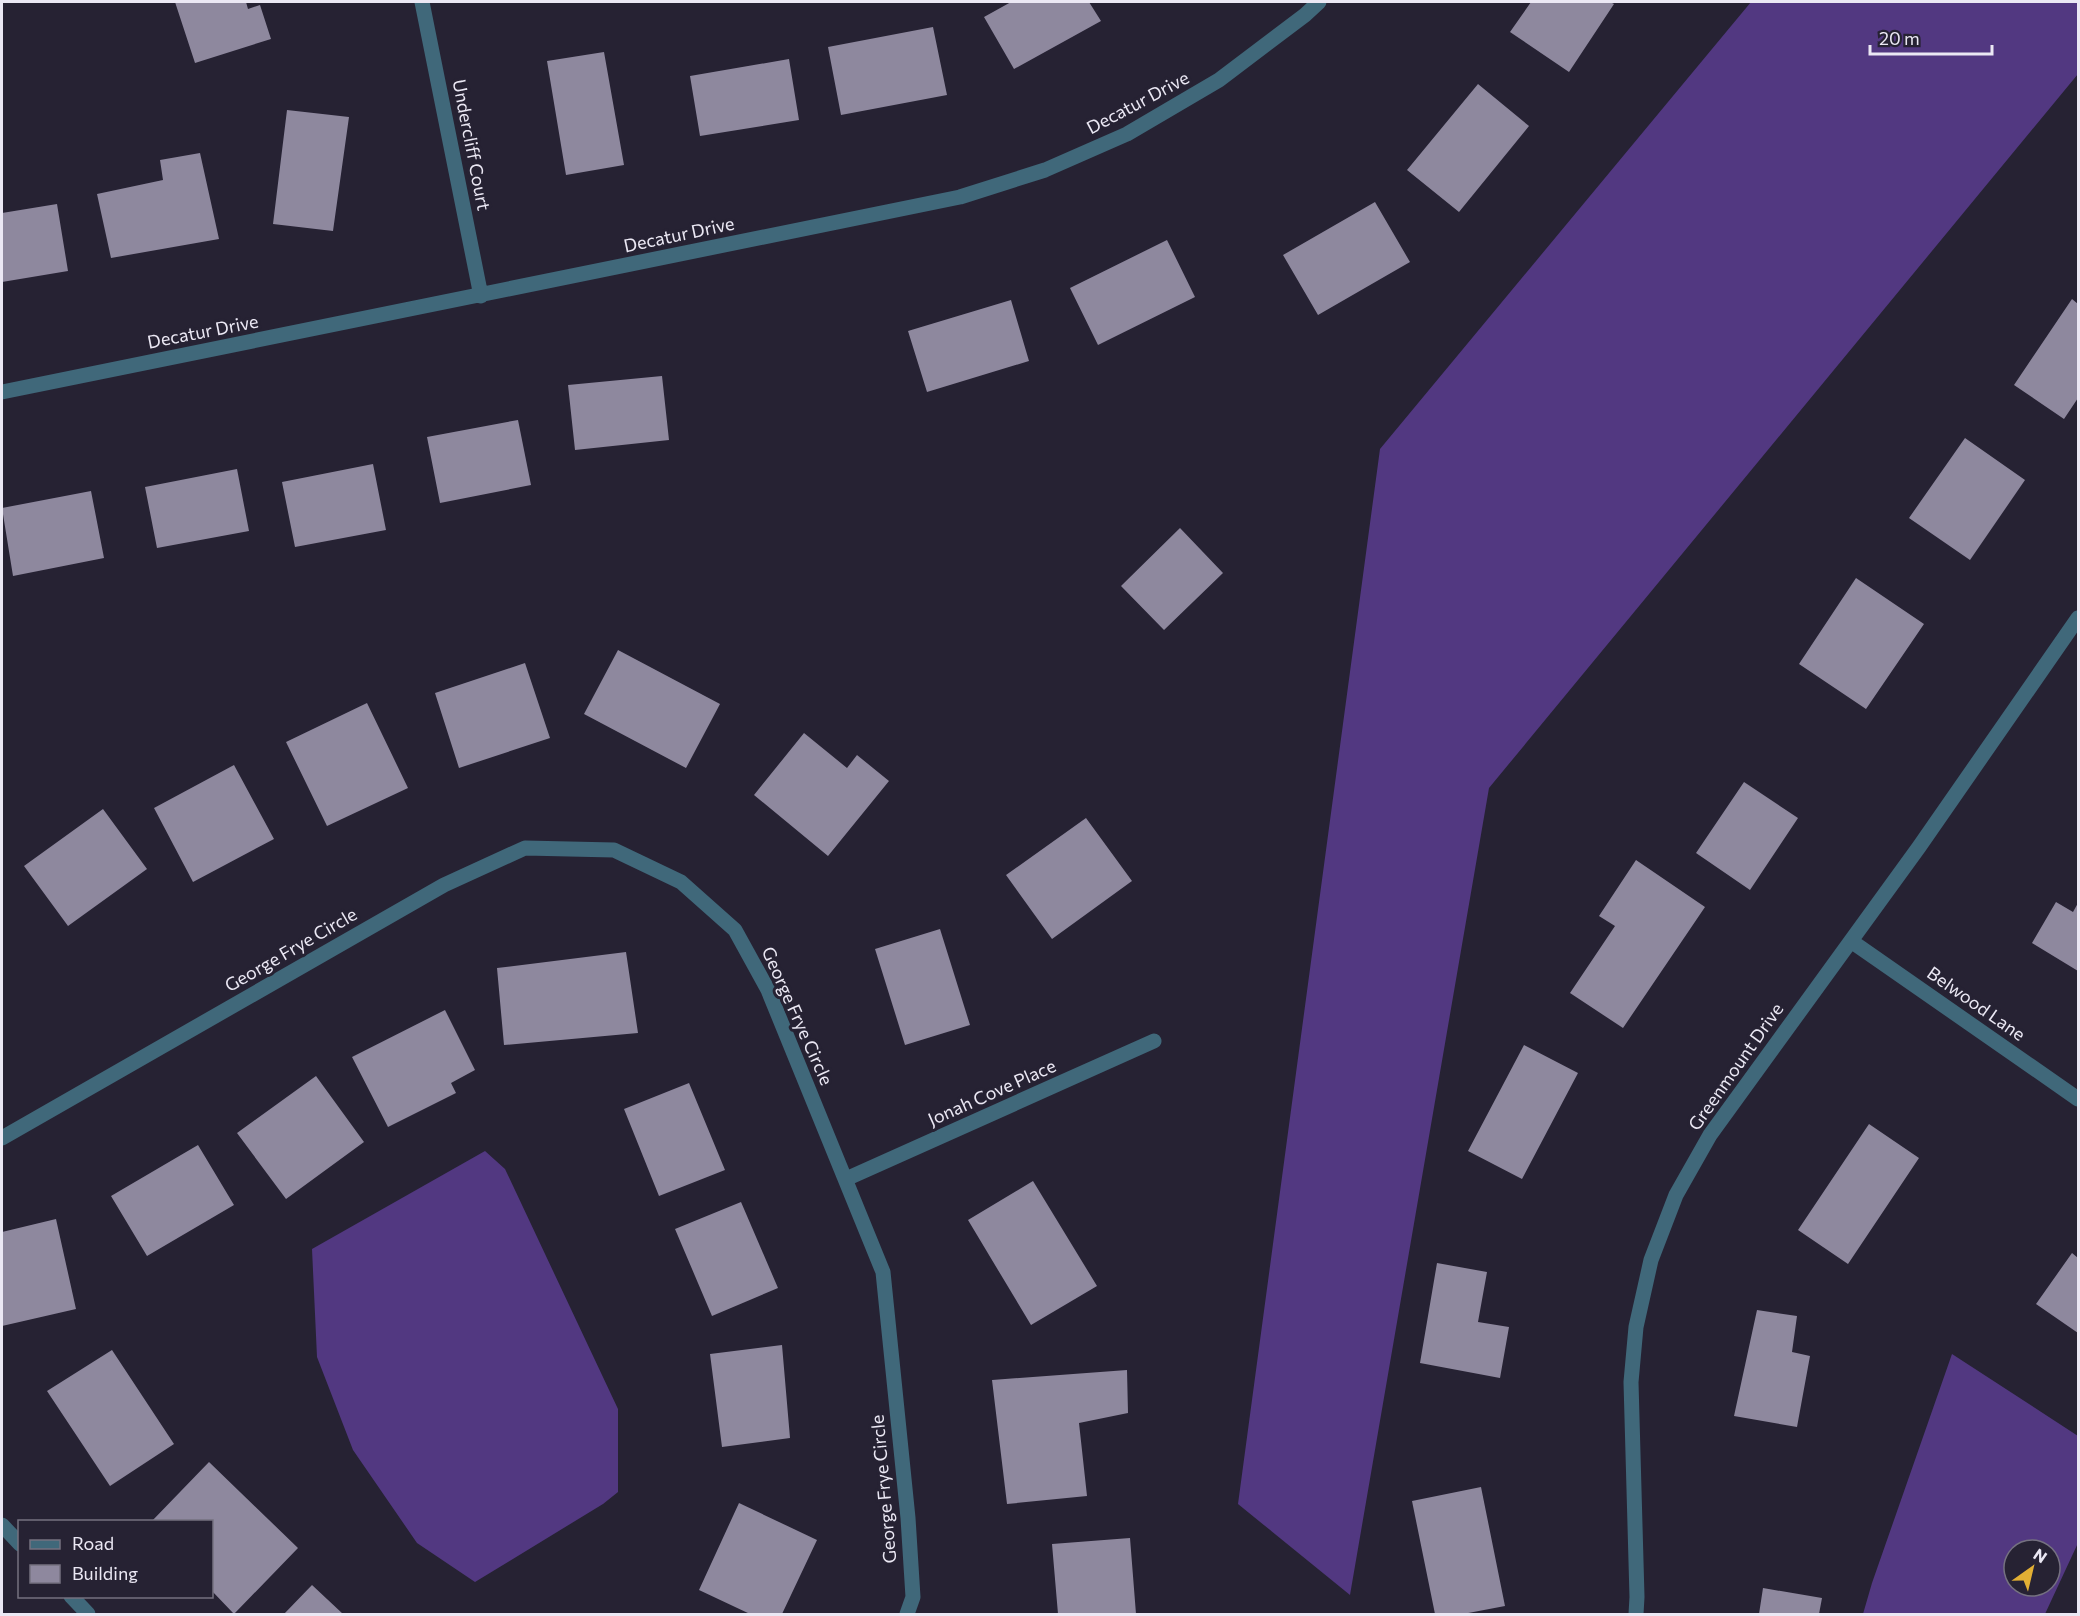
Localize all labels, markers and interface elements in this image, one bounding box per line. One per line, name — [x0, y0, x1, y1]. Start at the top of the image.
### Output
scale bar — [1870, 18, 1992, 56]
text: 20 m — [1879, 27, 1920, 49]
street label: Decatur Drive — [1083, 66, 1192, 138]
street label: Undercliff Court — [448, 77, 495, 212]
street label: Decatur Drive — [621, 212, 736, 256]
street label: Decatur Drive — [145, 309, 260, 353]
street label: George Frye Circle — [220, 902, 361, 996]
street label: George Frye Circle — [758, 943, 838, 1088]
street label: Belwood Lane — [1923, 961, 2030, 1045]
street label: Greenmount Drive — [1683, 998, 1787, 1134]
street label: Jonah Cove Place — [924, 1054, 1059, 1130]
street label: George Frye Circle — [866, 1414, 900, 1564]
legend — [18, 1520, 213, 1598]
text: Road — [72, 1532, 114, 1554]
north arrow — [2002, 1538, 2062, 1598]
text: N — [2030, 1544, 2051, 1566]
text: Building — [72, 1562, 138, 1584]

